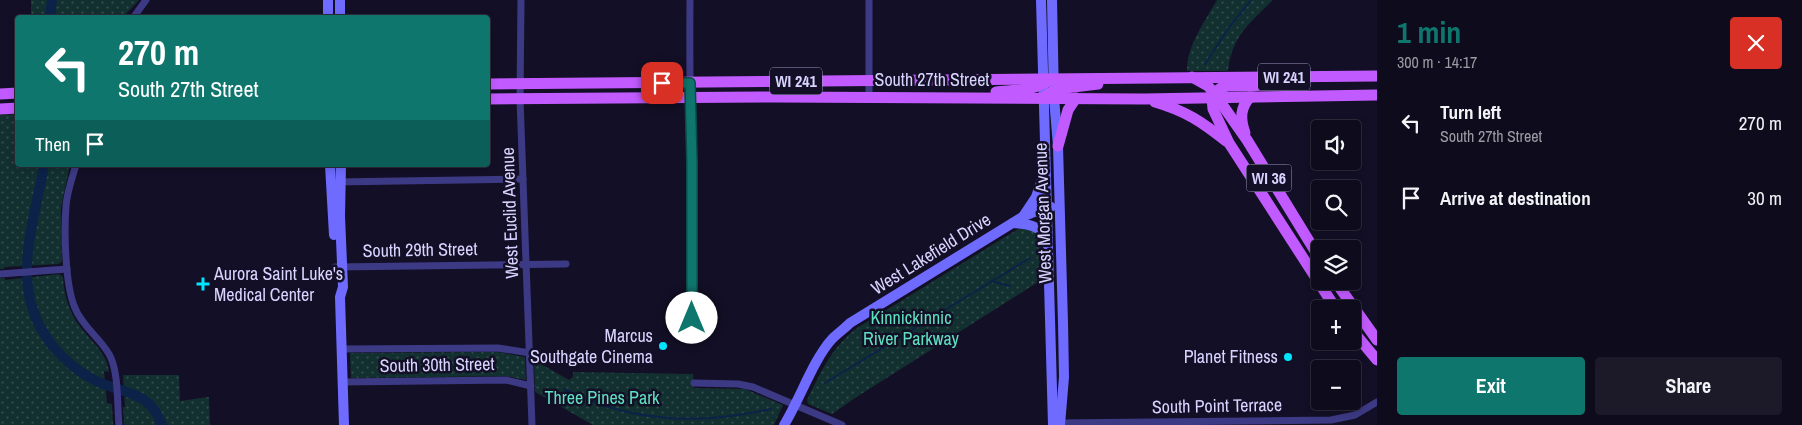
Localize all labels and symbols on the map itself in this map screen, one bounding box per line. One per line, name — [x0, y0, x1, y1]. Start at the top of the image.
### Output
pin — [641, 62, 683, 104]
road number: WI 241 — [1258, 64, 1310, 90]
street label: South 27th Street — [875, 67, 989, 92]
road number: WI 241 — [770, 68, 822, 94]
street label: West Morgan Avenue — [1028, 142, 1057, 284]
street label: West Euclid Avenue — [495, 147, 524, 279]
road number: WI 36 — [1246, 164, 1292, 192]
street label: West Lakefield Drive — [866, 207, 995, 300]
street label: South 29th Street — [362, 236, 478, 263]
place label: Aurora Saint Luke's Medical Center — [213, 261, 343, 307]
marker: Aurora Saint Luke's Medical Center — [196, 277, 210, 291]
position arrow — [665, 291, 717, 343]
park label: Kinnickinnic River Parkway — [863, 305, 960, 351]
place label: Marcus Southgate Cinema — [530, 323, 653, 369]
marker: Marcus Southgate Cinema — [657, 340, 669, 352]
place label: Planet Fitness — [1184, 344, 1278, 369]
street label: South 30th Street — [379, 351, 495, 378]
marker: Planet Fitness — [1282, 351, 1294, 363]
park label: Three Pines Park — [545, 385, 660, 410]
street label: South Point Terrace — [1152, 392, 1282, 419]

